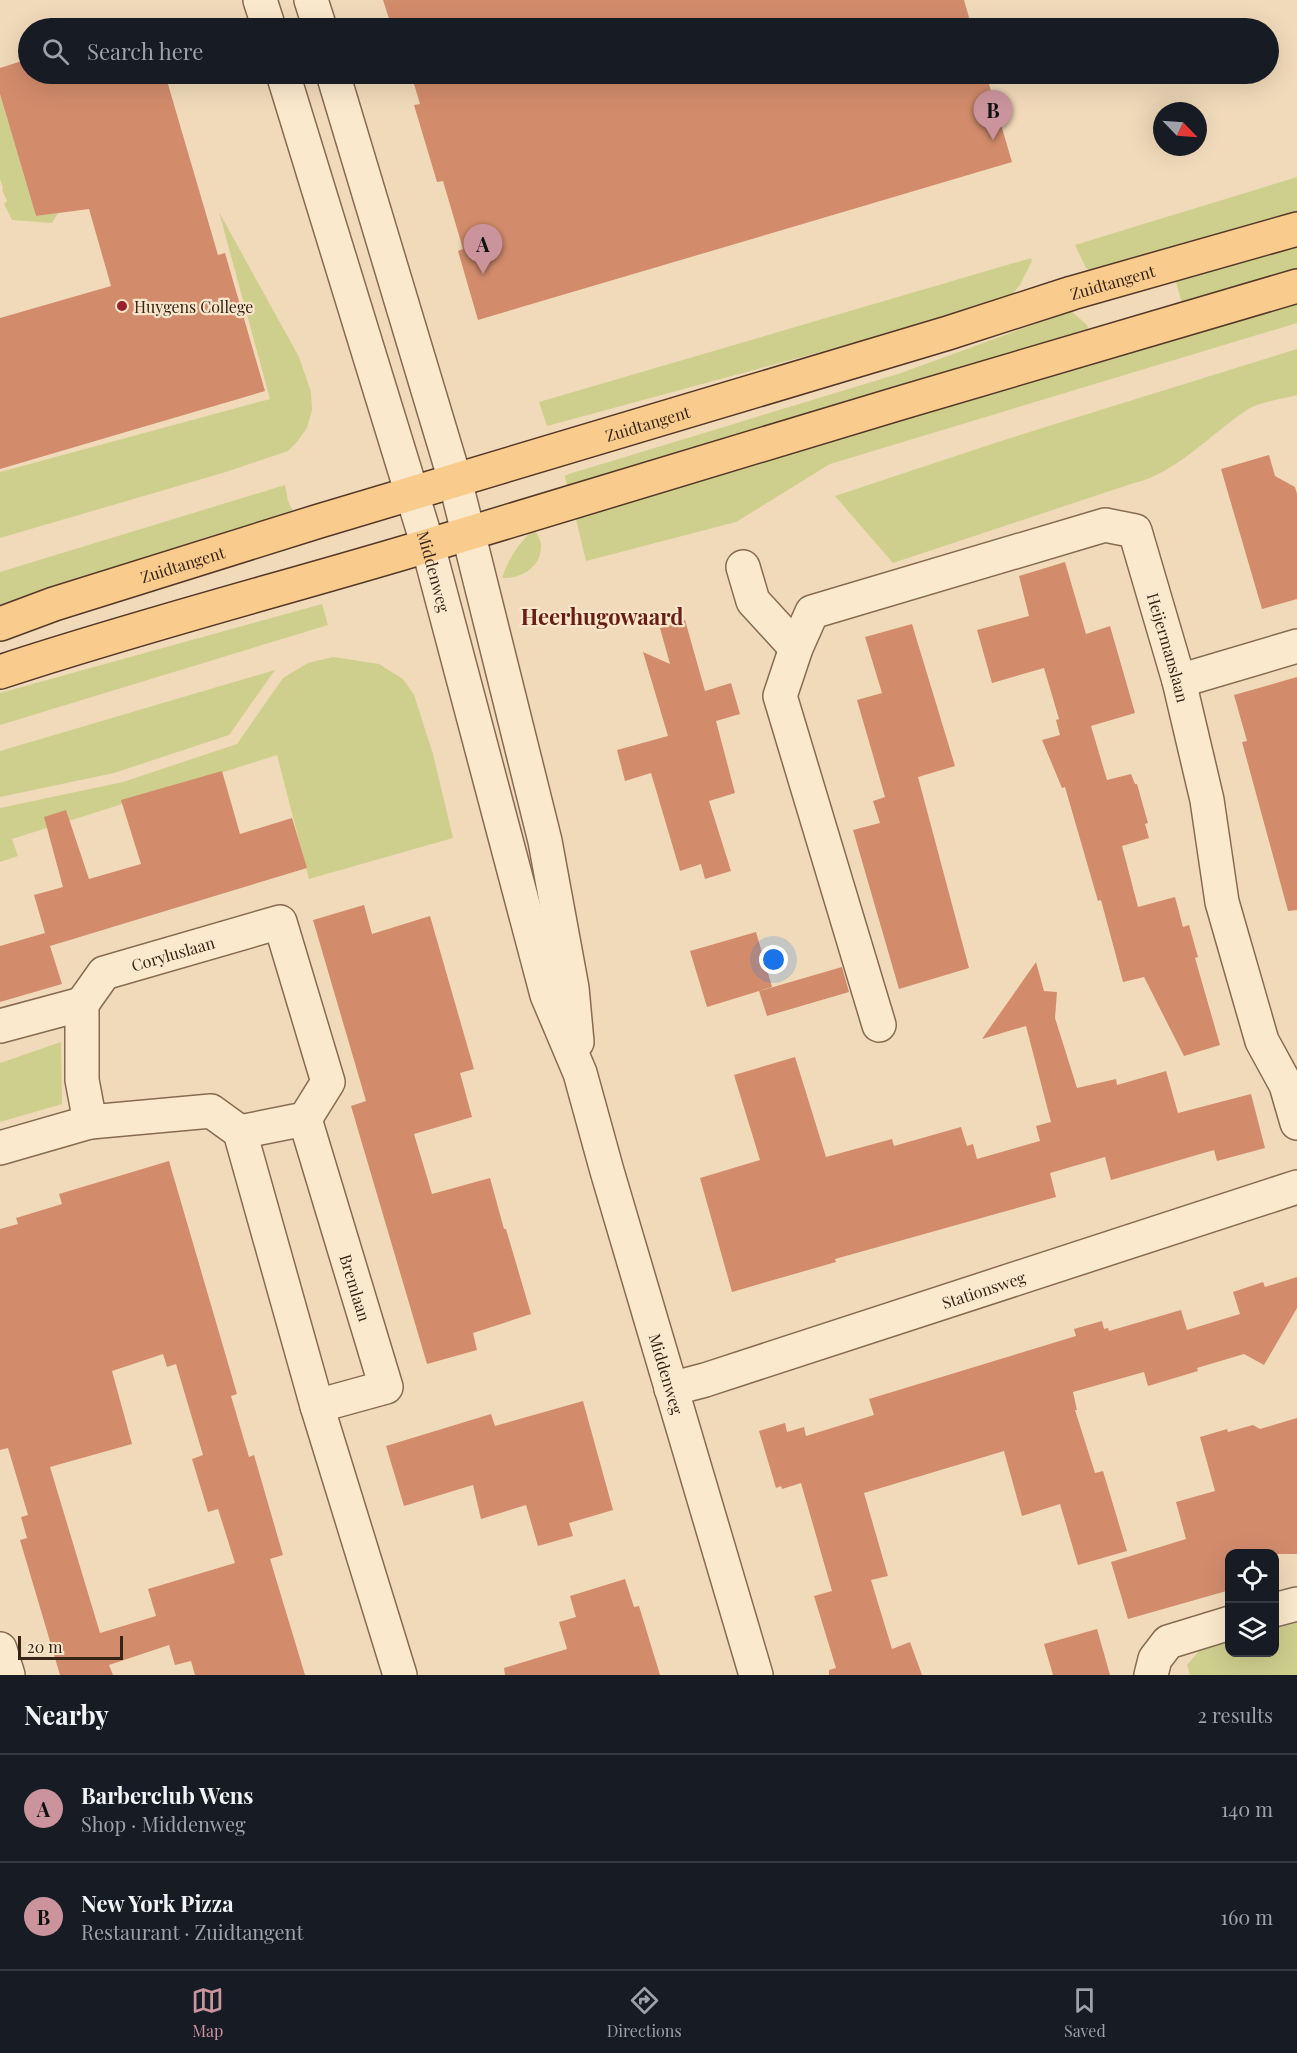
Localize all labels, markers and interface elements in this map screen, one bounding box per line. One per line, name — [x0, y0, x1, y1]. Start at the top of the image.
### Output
search box — [18, 18, 1279, 84]
icon: search — [39, 35, 72, 68]
text: Search here — [87, 36, 203, 66]
pin: B — [974, 90, 1012, 140]
north arrow — [1153, 102, 1207, 156]
pin: A — [464, 224, 502, 274]
street label: Zuidtangent — [1067, 259, 1158, 304]
place label: Huygens College — [134, 296, 253, 317]
marker: Huygens College — [115, 299, 129, 313]
street label: Zuidtangent — [603, 400, 693, 445]
street label: Middenweg — [413, 528, 456, 615]
street label: Zuidtangent — [137, 541, 227, 587]
street label: Heijermanslaan — [1143, 590, 1194, 705]
district label: Heerhugowaard — [521, 601, 683, 631]
street label: Coryluslaan — [129, 931, 217, 975]
your location — [759, 945, 788, 974]
street label: Bremlaan — [336, 1251, 376, 1324]
street label: Stationsweg — [939, 1266, 1028, 1313]
street label: Middenweg — [645, 1331, 689, 1417]
map controls — [1225, 1549, 1279, 1657]
button: locate — [1225, 1549, 1279, 1603]
button: layers — [1225, 1603, 1279, 1657]
scale bar — [18, 1633, 123, 1660]
text: 20 m — [27, 1636, 62, 1657]
text: Nearby — [24, 1697, 109, 1732]
text: 2 results — [1198, 1701, 1273, 1728]
text: Barberclub Wens — [81, 1780, 254, 1810]
text: A — [37, 1795, 50, 1822]
text: 140 m — [1221, 1795, 1273, 1822]
text: Shop · Middenweg — [81, 1810, 246, 1837]
text: New York Pizza — [81, 1888, 234, 1918]
text: B — [37, 1903, 50, 1930]
text: 160 m — [1221, 1903, 1273, 1930]
text: Restaurant · Zuidtangent — [81, 1918, 304, 1945]
tab: Map — [191, 1984, 224, 2041]
tab: Directions — [607, 1984, 682, 2041]
tab: Saved — [1064, 1984, 1106, 2041]

